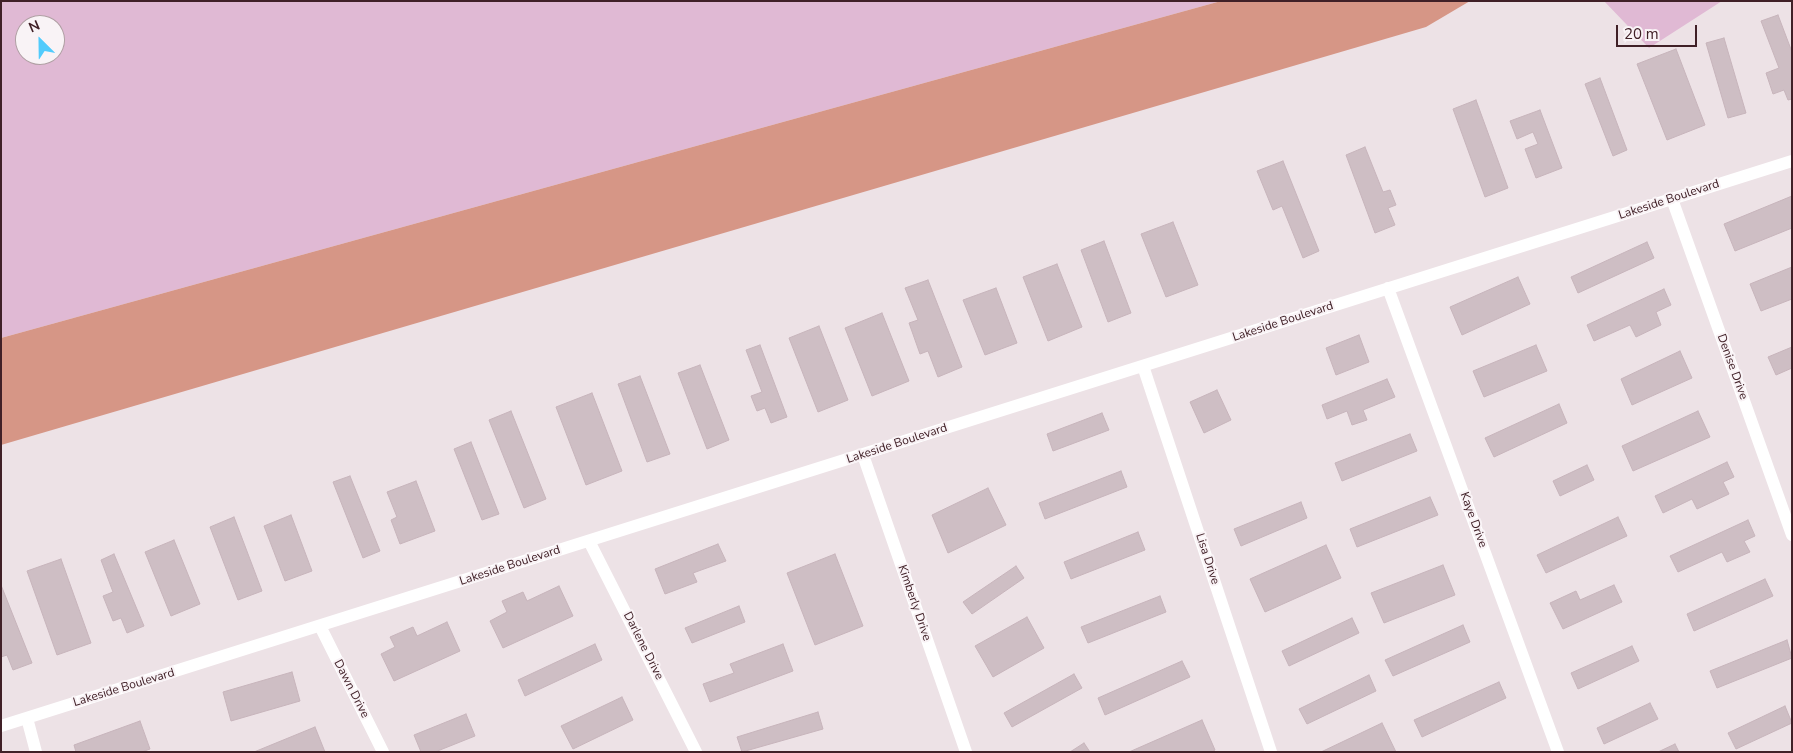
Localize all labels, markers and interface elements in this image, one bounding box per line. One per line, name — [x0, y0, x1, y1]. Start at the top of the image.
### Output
north arrow — [15, 15, 65, 65]
scale bar — [1618, 15, 1699, 47]
text: N — [26, 16, 43, 37]
text: 20 m — [1624, 24, 1659, 44]
street label: Lakeside Boulevard — [1617, 177, 1721, 223]
street label: Lakeside Boulevard — [1231, 299, 1335, 345]
street label: Denise Drive — [1714, 332, 1750, 402]
street label: Lakeside Boulevard — [845, 421, 949, 467]
street label: Kaye Drive — [1456, 490, 1490, 550]
street label: Lisa Drive — [1192, 532, 1222, 586]
street label: Lakeside Boulevard — [458, 543, 562, 589]
street label: Kimberly Drive — [894, 563, 934, 643]
street label: Darlene Drive — [620, 610, 666, 682]
street label: Dawn Drive — [330, 657, 372, 721]
street label: Lakeside Boulevard — [72, 666, 176, 710]

